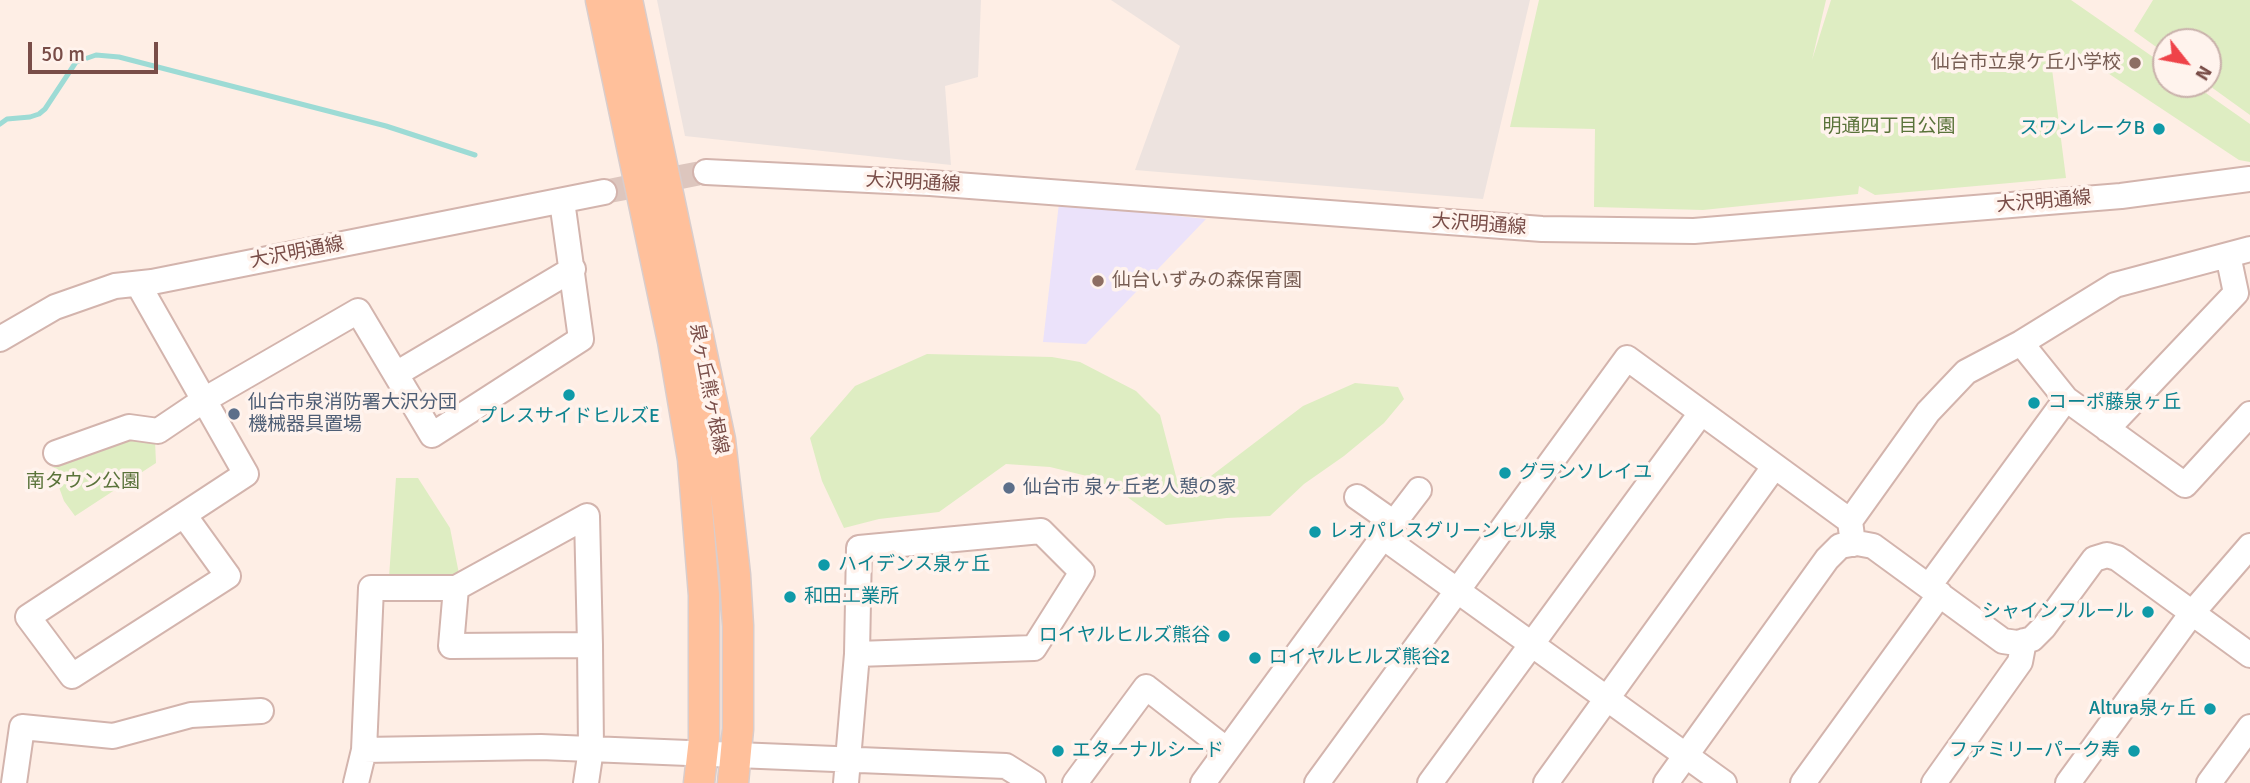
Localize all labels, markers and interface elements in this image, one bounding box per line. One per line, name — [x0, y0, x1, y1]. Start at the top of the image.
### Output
scale bar — [32, 28, 161, 72]
north arrow — [2152, 28, 2222, 98]
text: 50 m — [41, 41, 85, 67]
place label: 仙台市立泉ケ丘小学校 — [1931, 52, 2121, 74]
marker: 仙台市立泉ケ丘小学校 — [2127, 55, 2143, 71]
text: N — [2190, 61, 2217, 85]
park label: 明通四丁目公園 — [1823, 116, 1955, 138]
place label: スワンレークB — [2020, 118, 2145, 140]
marker: スワンレークB — [2151, 121, 2167, 137]
street label: 大沢明通線 — [865, 169, 961, 197]
street label: 大沢明通線 — [1996, 187, 2092, 217]
street label: 大沢明通線 — [1431, 210, 1527, 240]
street label: 大沢明通線 — [248, 233, 346, 273]
place label: 仙台いずみの森保育園 — [1112, 270, 1302, 292]
marker: 仙台いずみの森保育園 — [1090, 273, 1106, 289]
street label: 泉ヶ丘熊ヶ根線 — [684, 322, 732, 456]
marker: プレスサイドヒルズE — [561, 387, 577, 403]
place label: 仙台市泉消防署大沢分団 機械器具置場 — [248, 392, 457, 436]
place label: コーポ藤泉ヶ丘 — [2048, 392, 2181, 414]
marker: コーポ藤泉ヶ丘 — [2026, 395, 2042, 411]
marker: 仙台市泉消防署大沢分団 機械器具置場 — [226, 406, 242, 422]
place label: プレスサイドヒルズE — [478, 406, 660, 428]
place label: グランソレイユ — [1519, 462, 1652, 484]
marker: グランソレイユ — [1497, 465, 1513, 481]
park label: 南タウン公園 — [26, 471, 140, 493]
place label: 仙台市 泉ヶ丘老人憩の家 — [1023, 477, 1236, 499]
marker: 仙台市 泉ヶ丘老人憩の家 — [1001, 480, 1017, 496]
place label: レオパレスグリーンヒル泉 — [1329, 521, 1557, 543]
marker: レオパレスグリーンヒル泉 — [1307, 524, 1323, 540]
place label: ハイデンス泉ヶ丘 — [838, 554, 990, 576]
marker: ハイデンス泉ヶ丘 — [816, 557, 832, 573]
place label: 和田工業所 — [804, 586, 899, 608]
marker: 和田工業所 — [782, 589, 798, 605]
place label: シャインフルール — [1982, 601, 2134, 623]
marker: シャインフルール — [2140, 604, 2156, 620]
place label: ロイヤルヒルズ熊谷 — [1039, 625, 1210, 647]
marker: ロイヤルヒルズ熊谷 — [1216, 628, 1232, 644]
place label: ロイヤルヒルズ熊谷2 — [1269, 647, 1450, 669]
marker: ロイヤルヒルズ熊谷2 — [1247, 650, 1263, 666]
place label: Altura泉ヶ丘 — [2089, 698, 2196, 720]
marker: Altura泉ヶ丘 — [2202, 701, 2218, 717]
place label: エターナルシード — [1072, 740, 1224, 762]
place label: ファミリーパーク寿 — [1949, 740, 2120, 762]
marker: エターナルシード — [1050, 743, 1066, 759]
marker: ファミリーパーク寿 — [2126, 743, 2142, 759]

